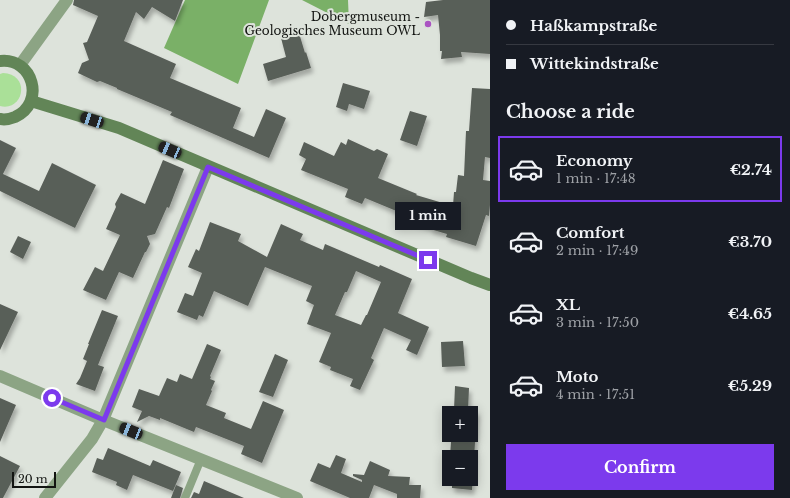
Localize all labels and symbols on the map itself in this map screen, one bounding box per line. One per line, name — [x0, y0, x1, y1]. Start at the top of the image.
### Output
place label: Dobergmuseum - Geologisches Museum OWL — [244, 9, 420, 38]
marker: Dobergmuseum - Geologisches Museum OWL — [423, 19, 433, 29]
car — [79, 111, 105, 129]
car — [157, 140, 183, 160]
callout: 1 min — [395, 202, 461, 230]
route end — [419, 251, 437, 269]
route start — [43, 389, 61, 407]
car — [118, 421, 144, 441]
scale bar — [12, 470, 56, 489]

